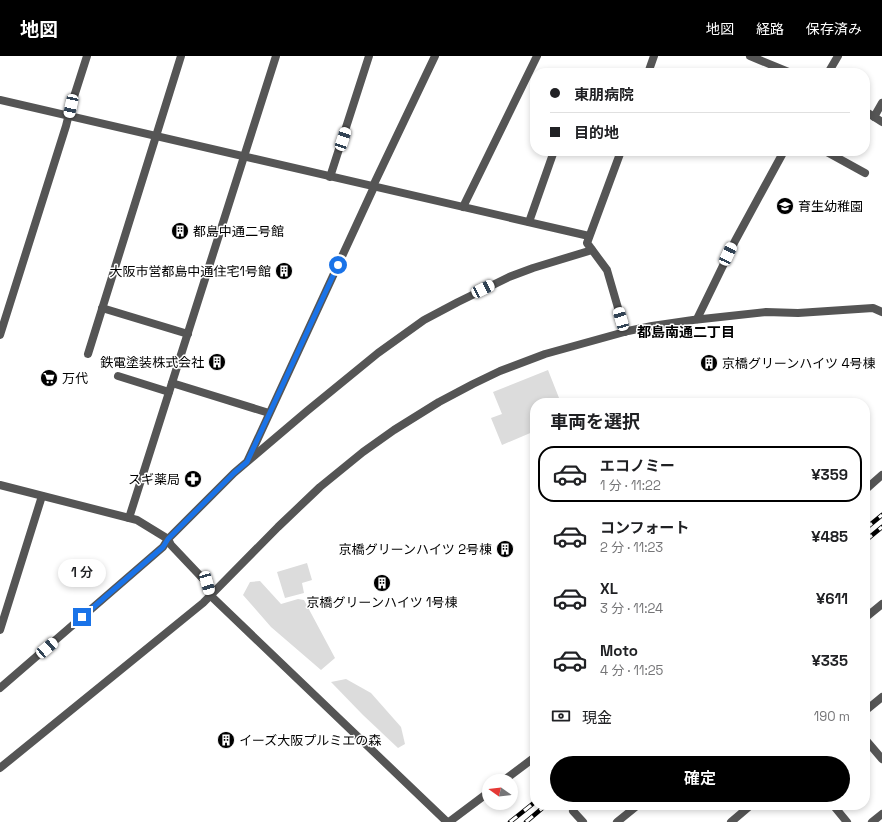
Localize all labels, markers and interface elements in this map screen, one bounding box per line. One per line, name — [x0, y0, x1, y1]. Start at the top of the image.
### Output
text: 地図 — [20, 17, 58, 42]
text: 地図 — [706, 20, 734, 38]
text: 経路 — [756, 20, 784, 38]
text: 保存済み — [806, 20, 862, 38]
text: 東朋病院 — [574, 85, 634, 104]
car — [63, 93, 79, 119]
text: 目的地 — [574, 123, 619, 142]
car — [334, 126, 352, 152]
school or university icon: 育生幼稚園 — [775, 196, 795, 216]
place label: 育生幼稚園 — [798, 198, 863, 215]
building icon: 都島中通二号館 — [170, 221, 190, 241]
place label: 都島中通二号館 — [193, 223, 284, 240]
car — [717, 241, 739, 267]
route start — [329, 256, 347, 274]
building icon: 大阪市営都島中通住宅1号館 — [274, 261, 294, 281]
place label: 大阪市営都島中通住宅1号館 — [110, 263, 271, 280]
car — [470, 278, 496, 300]
car — [612, 306, 630, 332]
district label: 都島南通二丁目 — [637, 323, 735, 341]
building icon: 鉄電塗装株式会社 — [207, 352, 227, 372]
building icon: 京橋グリーンハイツ 4号棟 — [699, 353, 719, 373]
place label: 鉄電塗装株式会社 — [100, 354, 204, 371]
place label: 京橋グリーンハイツ 4号棟 — [722, 355, 876, 372]
supermarket icon: 万代 — [39, 368, 59, 388]
place label: 万代 — [62, 370, 88, 387]
text: 車両を選択 — [550, 410, 640, 433]
icon: car — [552, 456, 588, 492]
text: エコノミー — [600, 456, 675, 475]
text: ¥359 — [811, 465, 848, 484]
pharmacy icon: スギ薬局 — [183, 469, 203, 489]
place label: スギ薬局 — [128, 471, 180, 488]
text: 1 分 · 11:22 — [600, 477, 661, 494]
icon: car — [552, 518, 588, 554]
text: コンフォート — [600, 518, 690, 537]
text: ¥485 — [811, 527, 848, 546]
building icon: 京橋グリーンハイツ 2号棟 — [495, 539, 515, 559]
text: 2 分 · 11:23 — [600, 539, 663, 556]
place label: 京橋グリーンハイツ 2号棟 — [339, 541, 492, 558]
callout: 1 分 — [58, 559, 106, 587]
text: 1 分 — [71, 564, 93, 581]
car — [198, 570, 216, 596]
building icon: 京橋グリーンハイツ 1号棟 — [372, 573, 392, 593]
text: XL — [600, 579, 618, 598]
icon: car — [552, 580, 588, 616]
text: ¥611 — [816, 589, 848, 608]
place label: 京橋グリーンハイツ 1号棟 — [307, 594, 457, 611]
text: 3 分 · 11:24 — [600, 600, 663, 617]
route end — [73, 608, 91, 626]
car — [34, 636, 60, 660]
text: Moto — [600, 641, 638, 660]
icon: car — [552, 642, 588, 678]
text: ¥335 — [811, 651, 848, 670]
text: 4 分 · 11:25 — [600, 662, 663, 679]
icon: cash — [550, 705, 572, 727]
text: 現金 — [582, 708, 612, 727]
text: 190 m — [814, 708, 850, 725]
building icon: イーズ大阪プルミエの森 — [216, 730, 236, 750]
place label: イーズ大阪プルミエの森 — [239, 732, 381, 749]
button: 確定 — [550, 756, 850, 802]
north arrow — [482, 774, 518, 810]
map controls — [482, 774, 518, 810]

